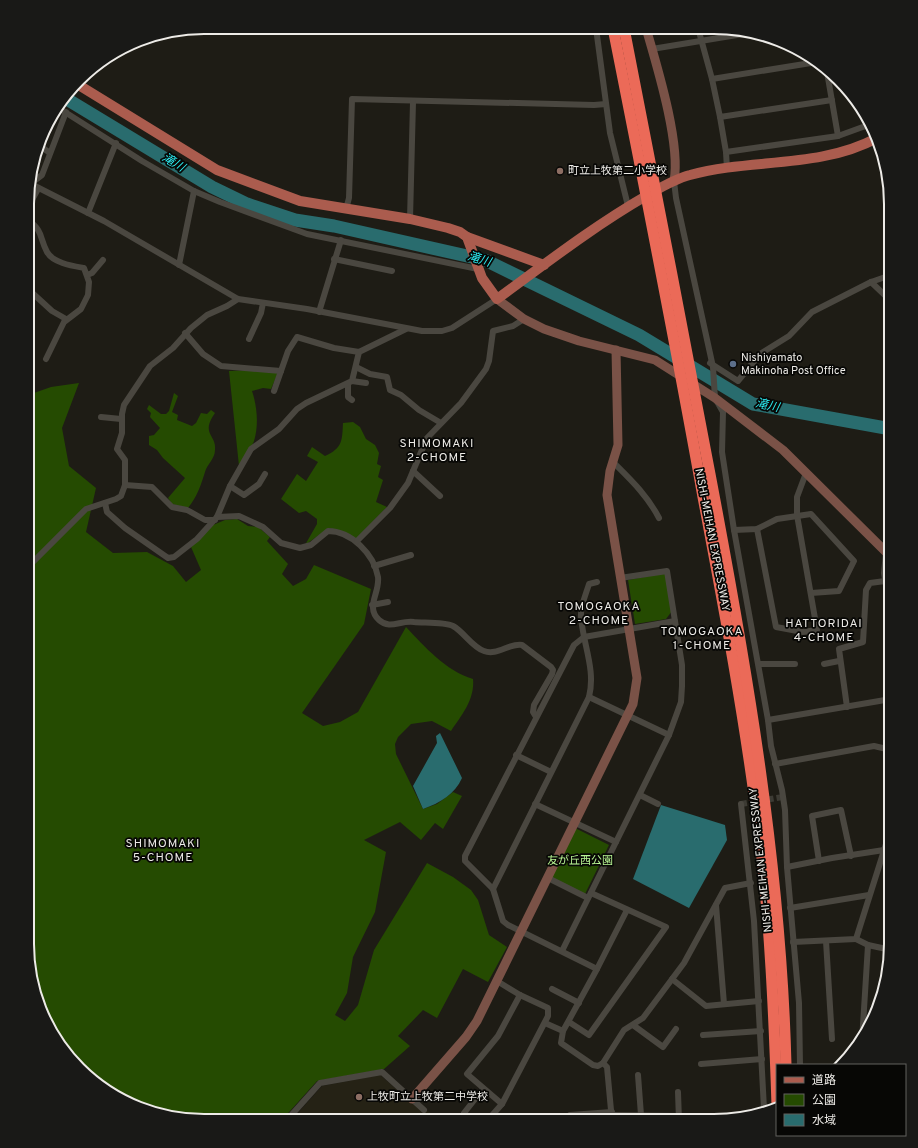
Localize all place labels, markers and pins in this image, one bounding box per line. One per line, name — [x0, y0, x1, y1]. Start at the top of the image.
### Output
place label: 町立上牧第二小学校 — [568, 164, 667, 178]
marker: 町立上牧第二小学校 — [555, 166, 565, 176]
place label: Nishiyamato Makinoha Post Office — [741, 351, 846, 378]
marker: Nishiyamato Makinoha Post Office — [728, 359, 738, 369]
place label: 上牧町立上牧第二中学校 — [367, 1090, 488, 1104]
marker: 上牧町立上牧第二中学校 — [354, 1092, 364, 1102]

